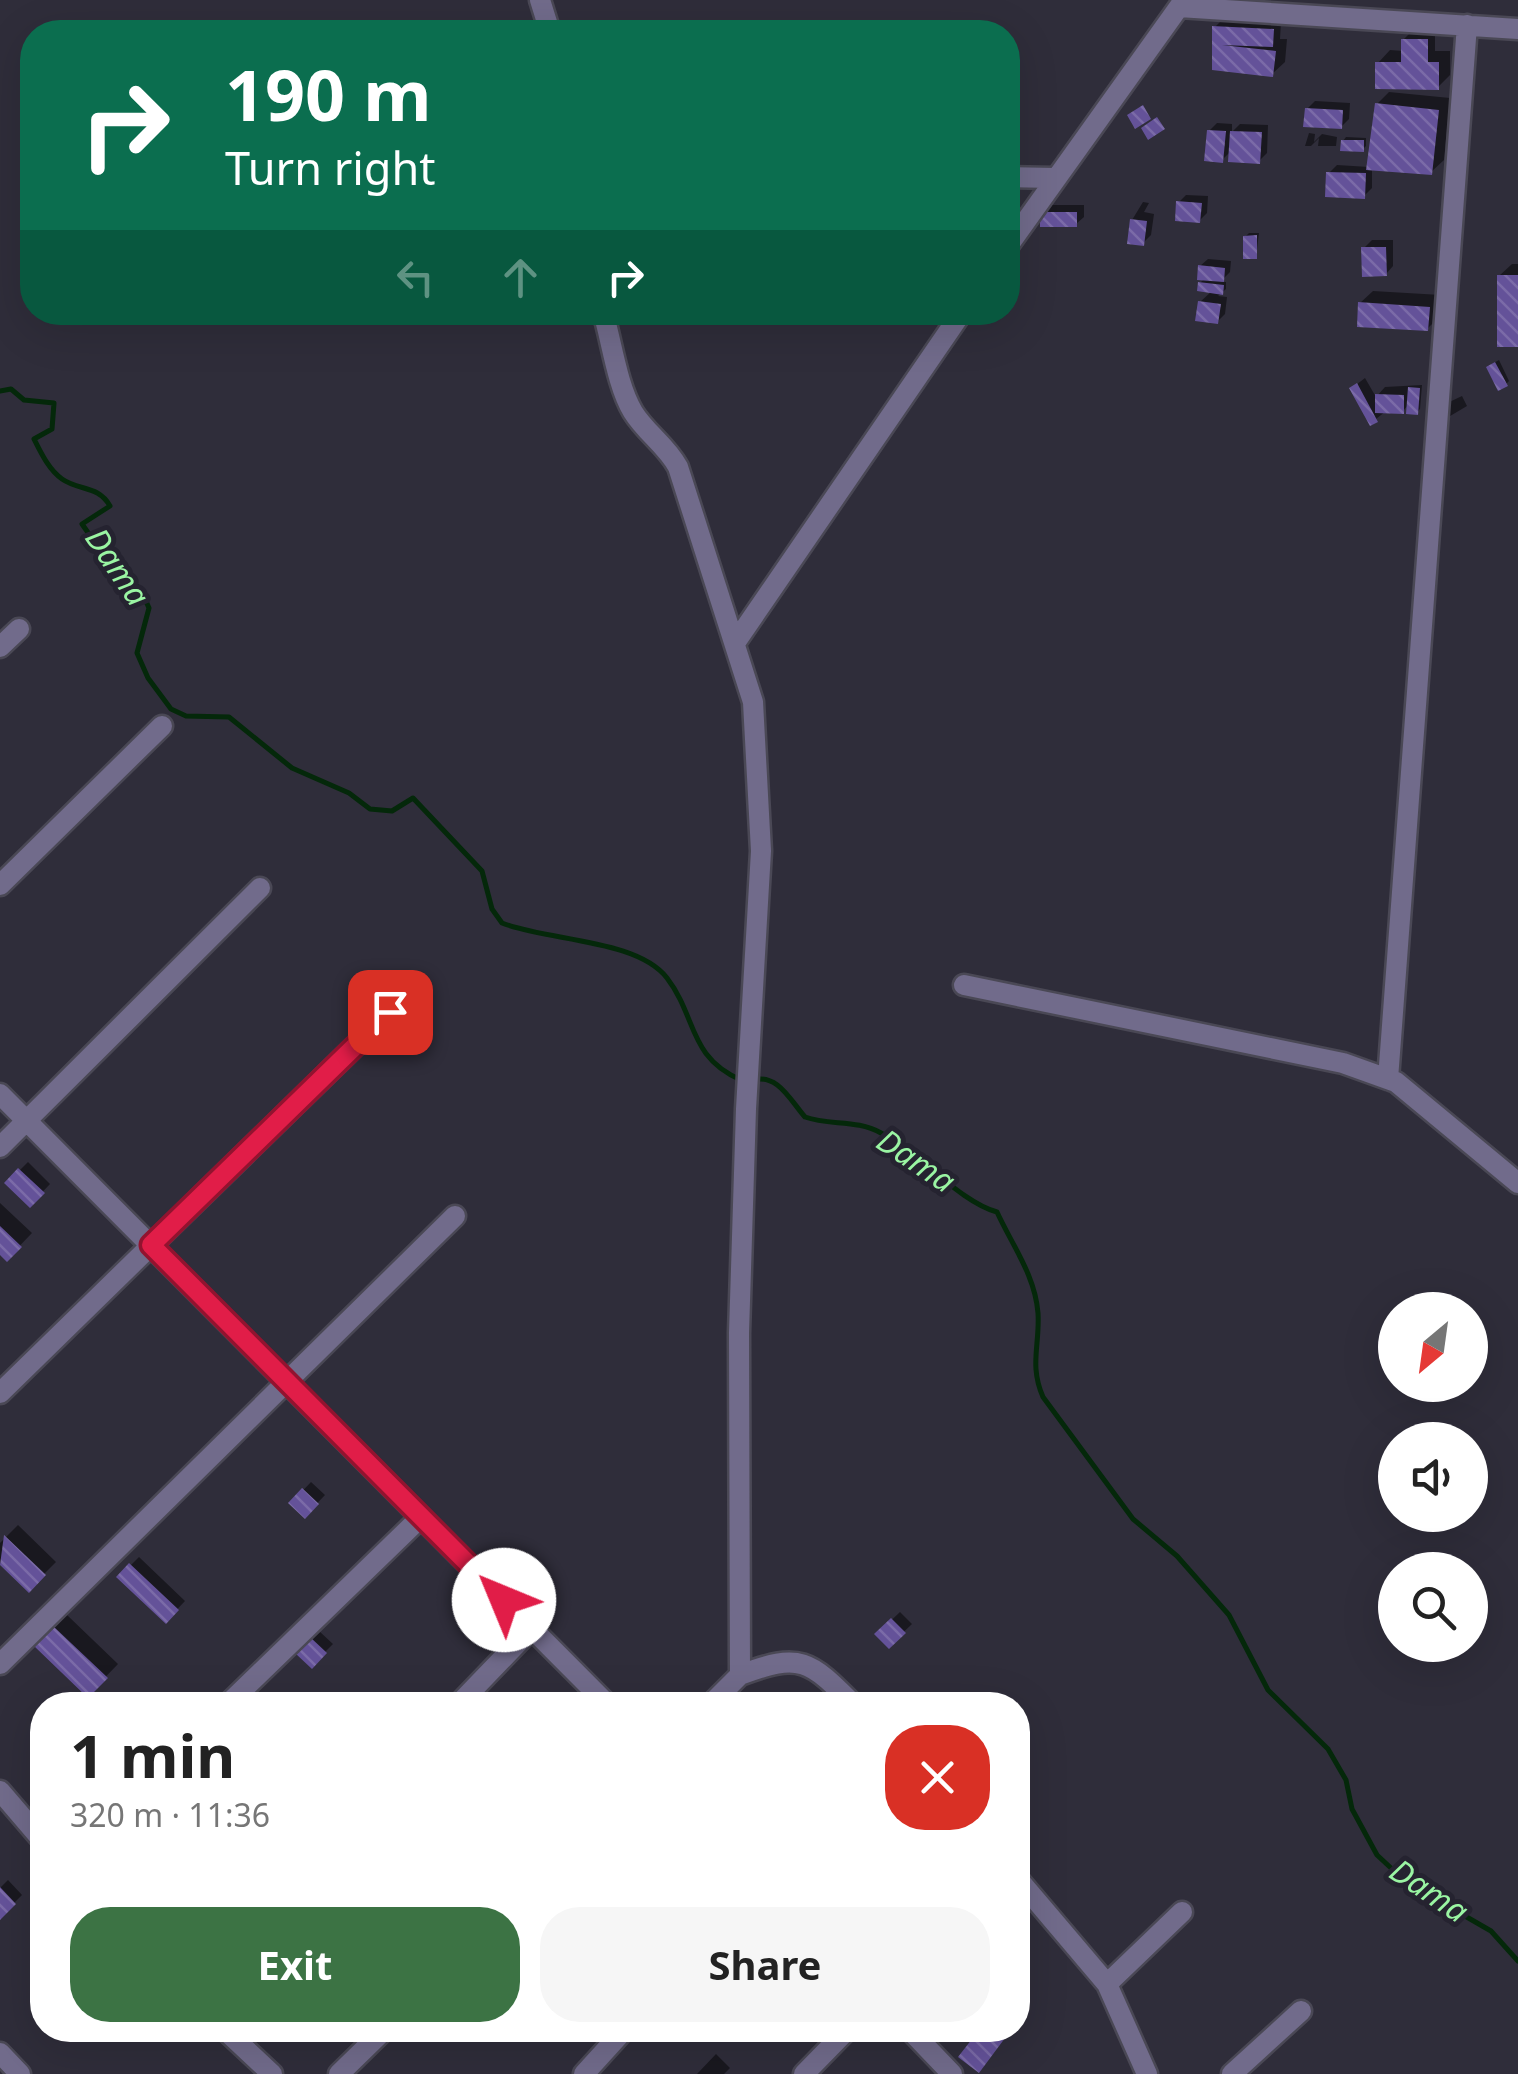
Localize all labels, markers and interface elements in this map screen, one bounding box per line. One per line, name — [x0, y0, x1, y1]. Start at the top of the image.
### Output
text: 190 m — [225, 46, 432, 142]
icon: right — [60, 60, 190, 190]
text: Turn right — [225, 137, 436, 198]
icon: left — [388, 250, 443, 305]
icon: ahead — [493, 250, 548, 305]
icon: right — [598, 250, 653, 305]
water label: Dama — [76, 519, 160, 614]
pin — [348, 970, 433, 1055]
icon: arrive — [363, 985, 418, 1040]
water label: Dama — [869, 1118, 964, 1202]
north arrow — [1378, 1292, 1488, 1402]
map controls — [1378, 1292, 1488, 1662]
button: sound — [1378, 1422, 1488, 1532]
position arrow — [452, 1548, 556, 1652]
button: search — [1378, 1552, 1488, 1662]
text: 1 min — [70, 1714, 235, 1796]
button: close — [885, 1725, 990, 1830]
text: 320 m · 11:36 — [70, 1793, 270, 1836]
water label: Dama — [1382, 1848, 1477, 1932]
button: Exit — [70, 1907, 520, 2022]
button: Share — [540, 1907, 990, 2022]

